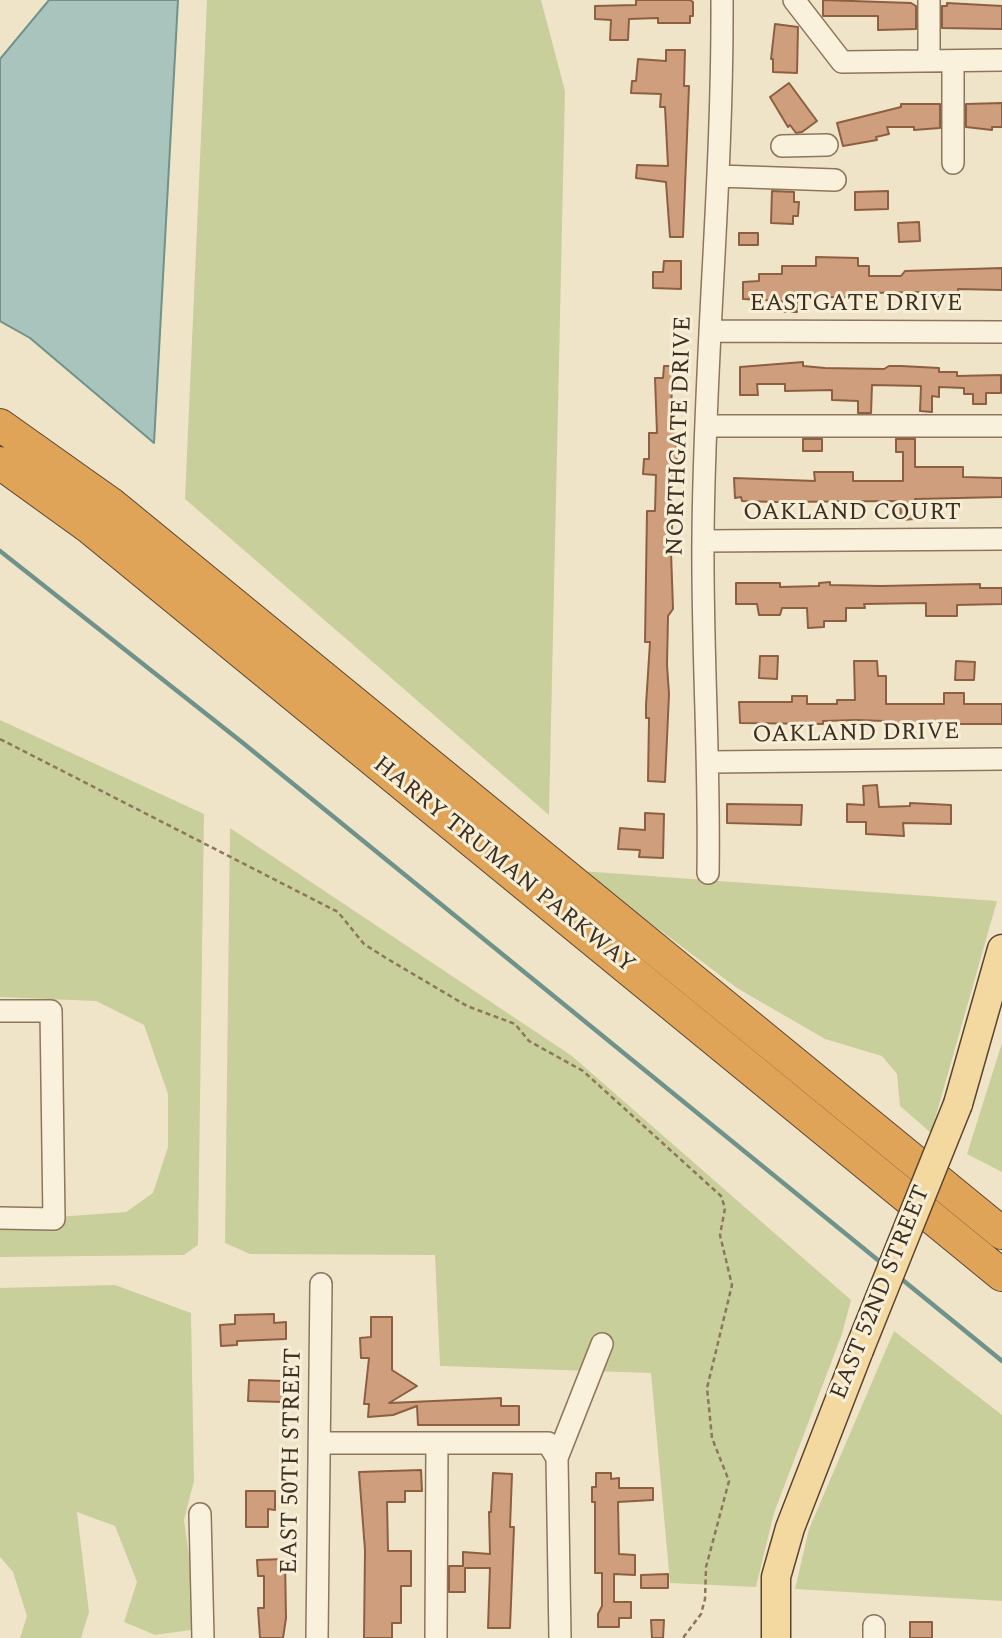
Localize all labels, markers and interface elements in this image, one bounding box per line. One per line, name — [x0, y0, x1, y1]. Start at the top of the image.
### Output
street label: EASTGATE DRIVE — [750, 291, 962, 319]
street label: NORTHGATE DRIVE — [662, 316, 700, 556]
street label: OAKLAND COURT — [743, 500, 961, 528]
street label: OAKLAND DRIVE — [752, 719, 960, 751]
street label: HARRY TRUMAN PARKWAY — [366, 751, 640, 981]
street label: EAST 52ND STREET — [826, 1182, 938, 1404]
street label: EAST 50TH STREET — [277, 1348, 309, 1574]

